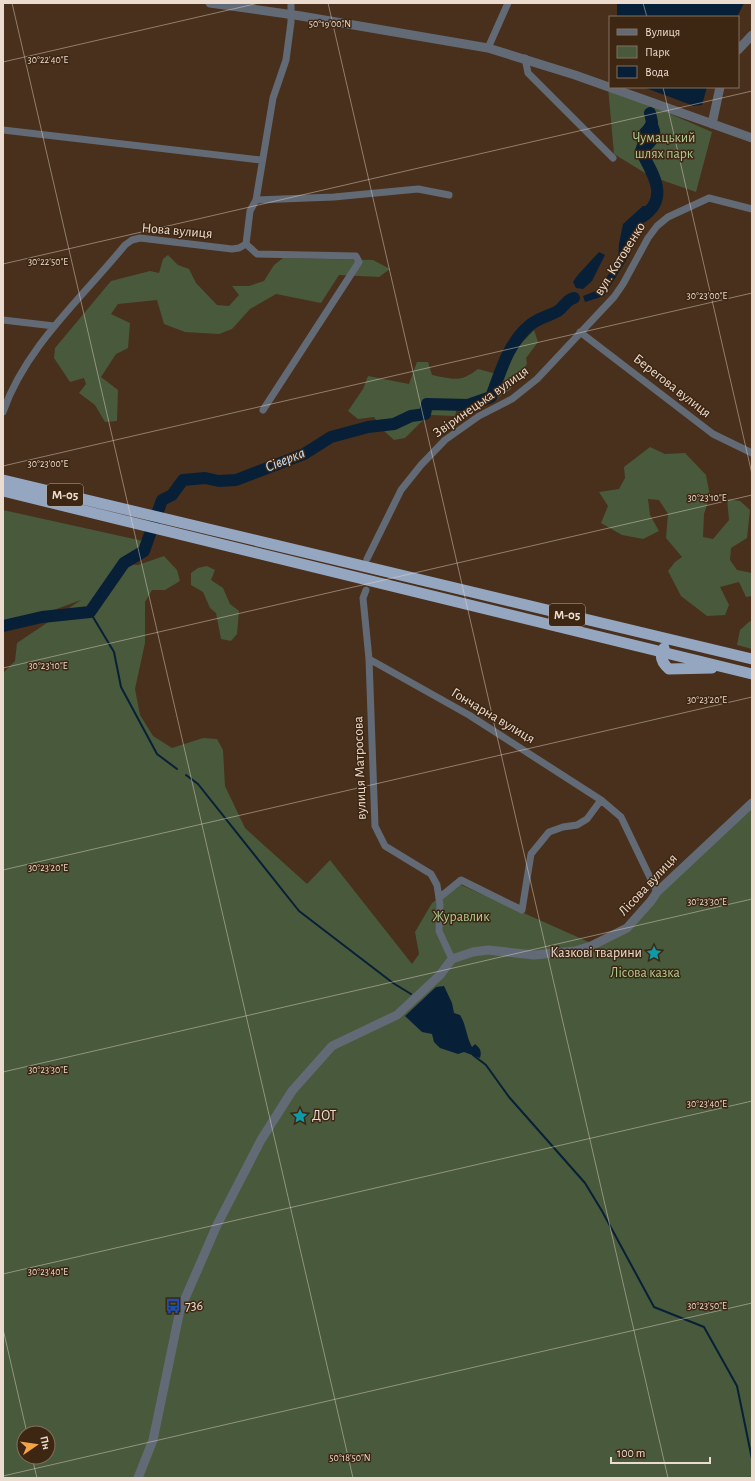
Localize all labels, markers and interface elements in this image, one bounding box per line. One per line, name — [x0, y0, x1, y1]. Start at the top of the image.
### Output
legend — [609, 16, 739, 88]
text: 50°19'00"N — [309, 19, 351, 29]
text: Вулиця — [645, 26, 680, 39]
text: Парк — [645, 46, 670, 58]
text: 30°22'40"E — [28, 55, 69, 65]
text: Вода — [645, 66, 669, 78]
park label: Чумацький шлях парк — [632, 131, 696, 161]
street label: вул. Котовенко — [592, 220, 648, 298]
street label: Нова вулиця — [141, 221, 213, 241]
text: 30°22'50"E — [28, 257, 68, 267]
text: 30°23'00"E — [687, 291, 728, 301]
street label: Берегова вулиця — [631, 351, 713, 421]
street label: Звіринецька вулиця — [431, 364, 531, 440]
water label: Сіверка — [263, 445, 307, 475]
text: 30°23'00"E — [28, 459, 69, 469]
road number: М-05 — [47, 484, 83, 506]
text: 30°23'10"E — [688, 493, 727, 503]
road number: М-05 — [549, 604, 585, 626]
text: 30°23'10"E — [29, 661, 68, 671]
street label: Гончарна вулиця — [449, 686, 537, 746]
text: 30°23'20"E — [687, 695, 727, 705]
street label: вулиця Матросова — [351, 715, 369, 820]
street label: Лісова вулиця — [616, 851, 680, 919]
text: 30°23'20"E — [28, 863, 68, 873]
text: 30°23'30"E — [687, 897, 727, 907]
park label: Журавлик — [432, 910, 490, 924]
place icon: Казкові тварини — [645, 944, 663, 962]
place label: Казкові тварини — [550, 946, 642, 960]
park label: Лісова казка — [610, 966, 680, 980]
text: 30°23'30"E — [28, 1065, 68, 1075]
text: 30°23'40"E — [687, 1099, 727, 1109]
place icon: ДОТ — [291, 1107, 309, 1125]
place label: ДОТ — [312, 1109, 337, 1123]
text: 30°23'40"E — [28, 1267, 68, 1277]
bus stop icon: 736 — [164, 1297, 182, 1315]
place label: 736 — [185, 1299, 203, 1313]
text: 30°23'50"E — [687, 1301, 727, 1311]
north arrow — [16, 1425, 56, 1465]
text: Пн — [38, 1435, 52, 1451]
scale bar — [611, 1439, 710, 1465]
text: 100 m — [617, 1447, 645, 1459]
text: 50°18'50"N — [329, 1453, 371, 1463]

